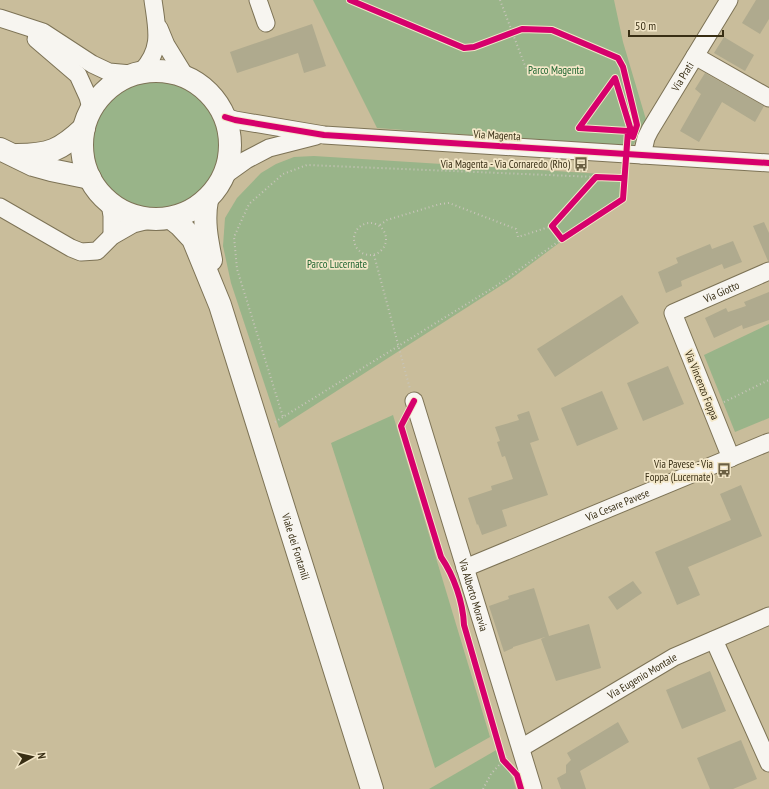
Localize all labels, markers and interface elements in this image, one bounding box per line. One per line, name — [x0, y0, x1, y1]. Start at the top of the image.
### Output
scale bar — [629, 12, 723, 38]
text: 50 m — [635, 18, 656, 33]
street label: Via Prati — [668, 59, 697, 95]
park label: Parco Magenta — [528, 63, 584, 77]
street label: Via Magenta — [472, 127, 521, 143]
bus stop icon: Via Magenta - Via Cornaredo (Rho) — [573, 156, 589, 172]
place label: Via Magenta - Via Cornaredo (Rho) — [440, 157, 570, 171]
park label: Parco Lucernate — [307, 257, 367, 271]
street label: Via Giotto — [700, 278, 742, 306]
street label: Via Vincenzo Foppa — [681, 347, 722, 422]
place label: Via Pavese - Via Foppa (Lucernate) — [645, 457, 713, 484]
bus stop icon: Via Pavese - Via Foppa (Lucernate) — [716, 462, 732, 478]
street label: Via Cesare Pavese — [583, 485, 652, 525]
street label: Viale dei Fontanili — [279, 510, 313, 582]
street label: Via Alberto Moravia — [456, 556, 491, 633]
street label: Via Eugenio Montale — [604, 649, 679, 703]
north arrow — [12, 737, 52, 777]
text: N — [35, 752, 49, 760]

